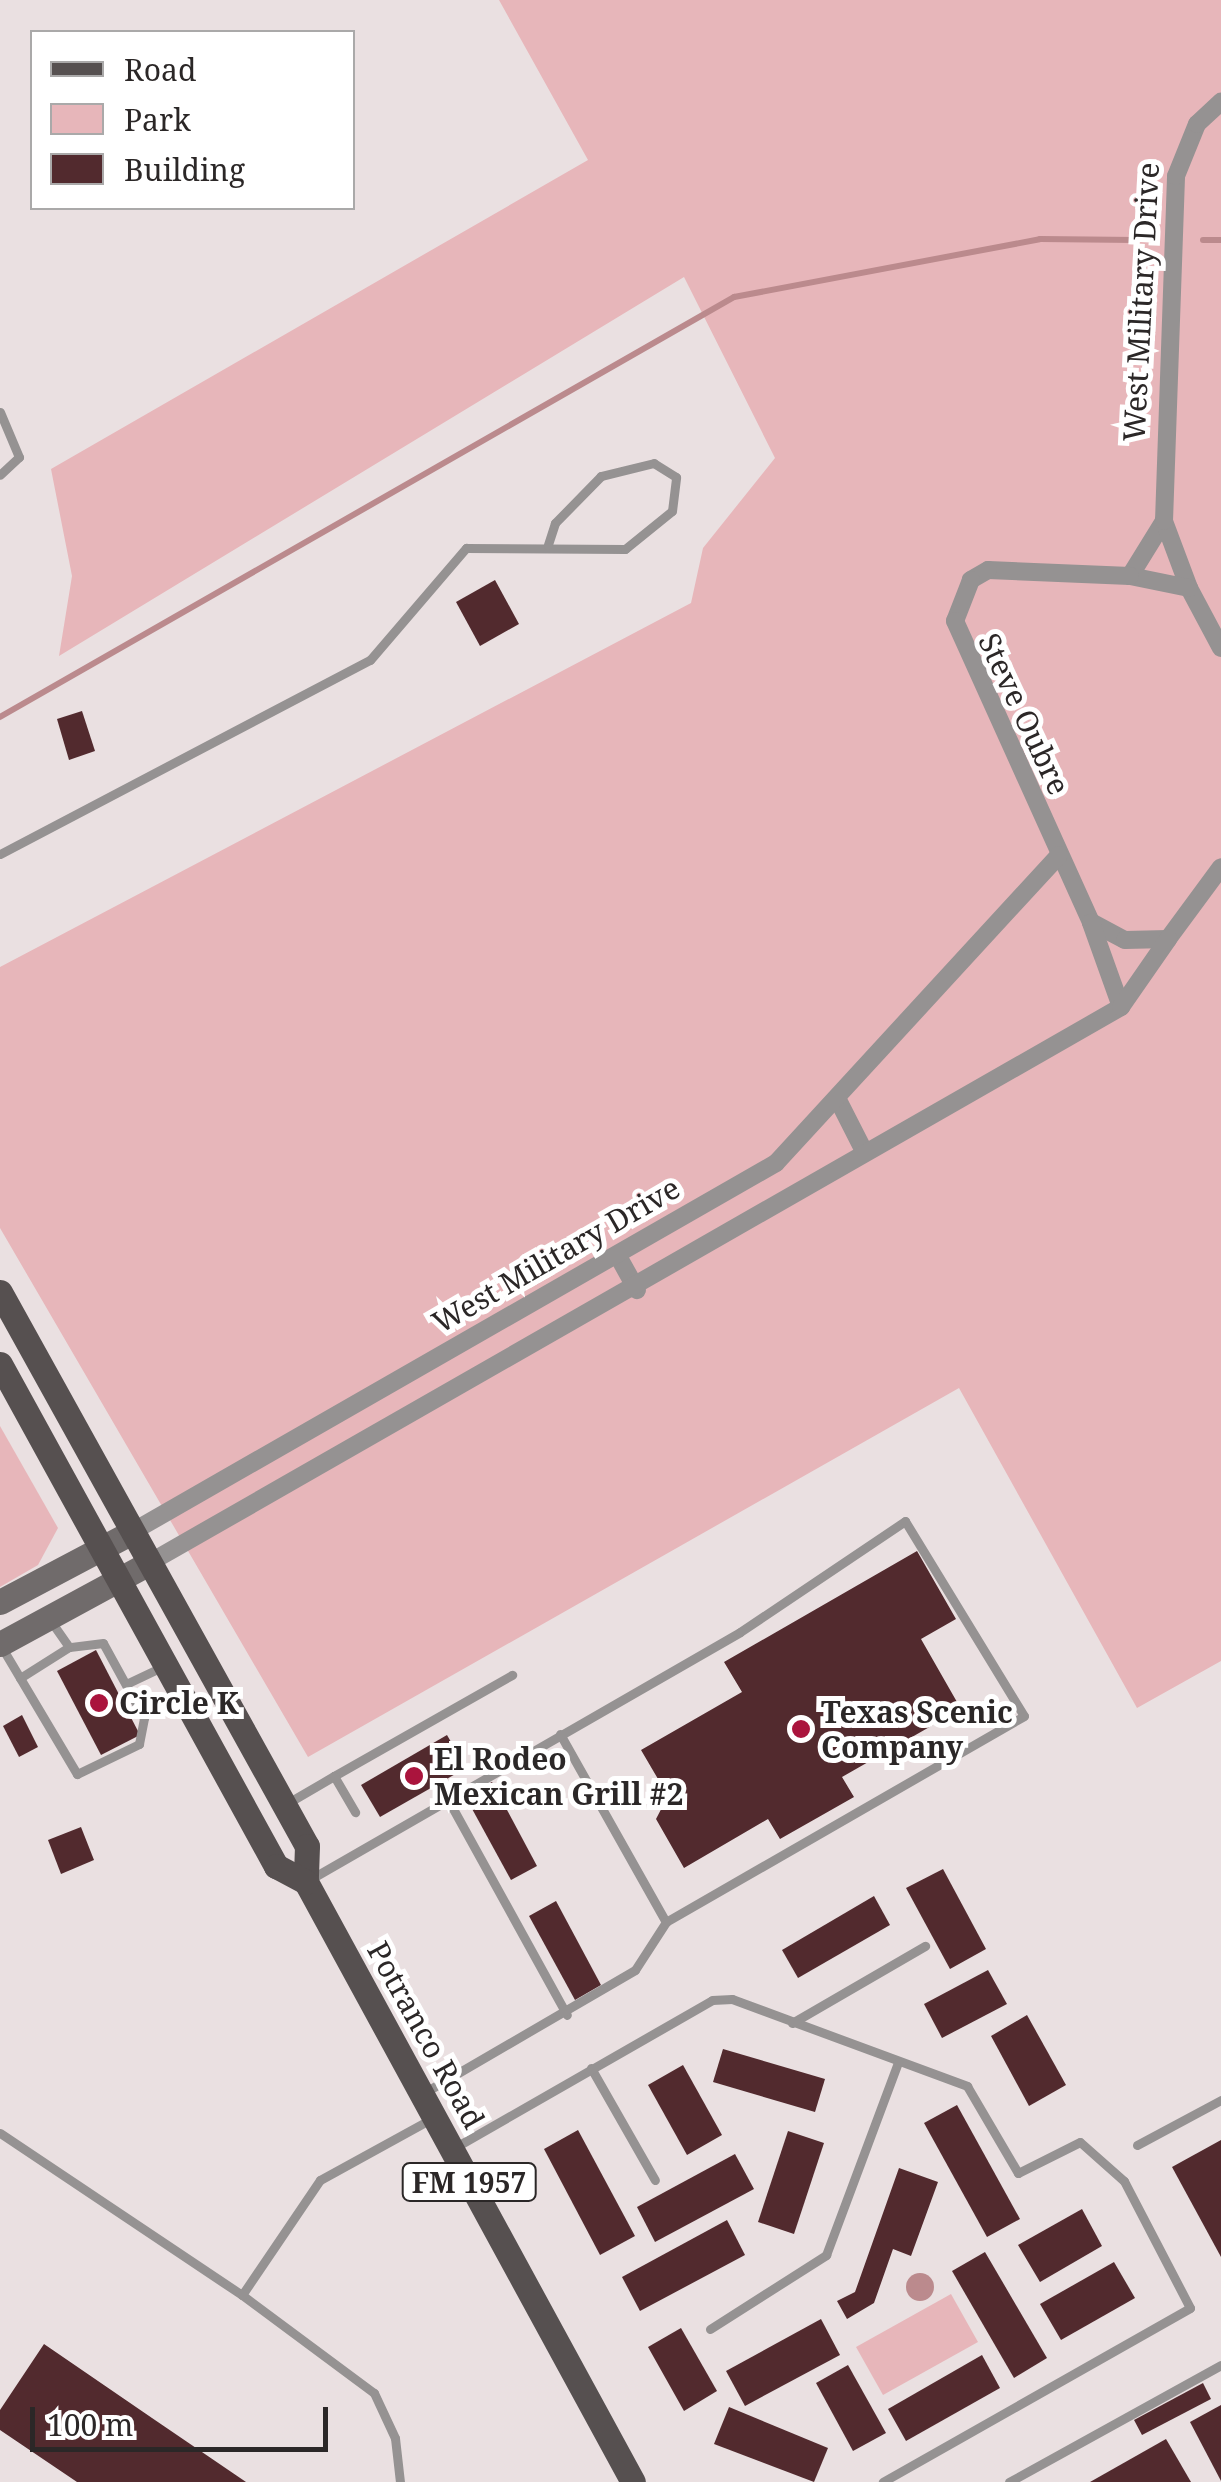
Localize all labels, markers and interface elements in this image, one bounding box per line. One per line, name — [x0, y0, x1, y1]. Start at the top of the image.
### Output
legend — [30, 30, 355, 210]
text: Road — [124, 49, 196, 90]
text: Park — [124, 99, 191, 140]
text: Building — [124, 149, 245, 190]
street label: West Military Drive — [1116, 162, 1166, 442]
street label: Steve Oubre — [971, 628, 1077, 800]
street label: West Military Drive — [426, 1170, 686, 1340]
place label: Circle K — [119, 1685, 239, 1721]
marker: Circle K — [88, 1692, 110, 1714]
place label: Texas Scenic Company — [821, 1694, 1013, 1764]
marker: Texas Scenic Company — [790, 1718, 812, 1740]
place label: El Rodeo Mexican Grill #2 — [434, 1741, 683, 1812]
marker: El Rodeo Mexican Grill #2 — [403, 1765, 425, 1787]
street label: Potranco Road — [360, 1935, 492, 2135]
road number: FM 1957 — [402, 2159, 536, 2205]
scale bar — [35, 2387, 332, 2449]
text: 100 m — [47, 2404, 133, 2445]

